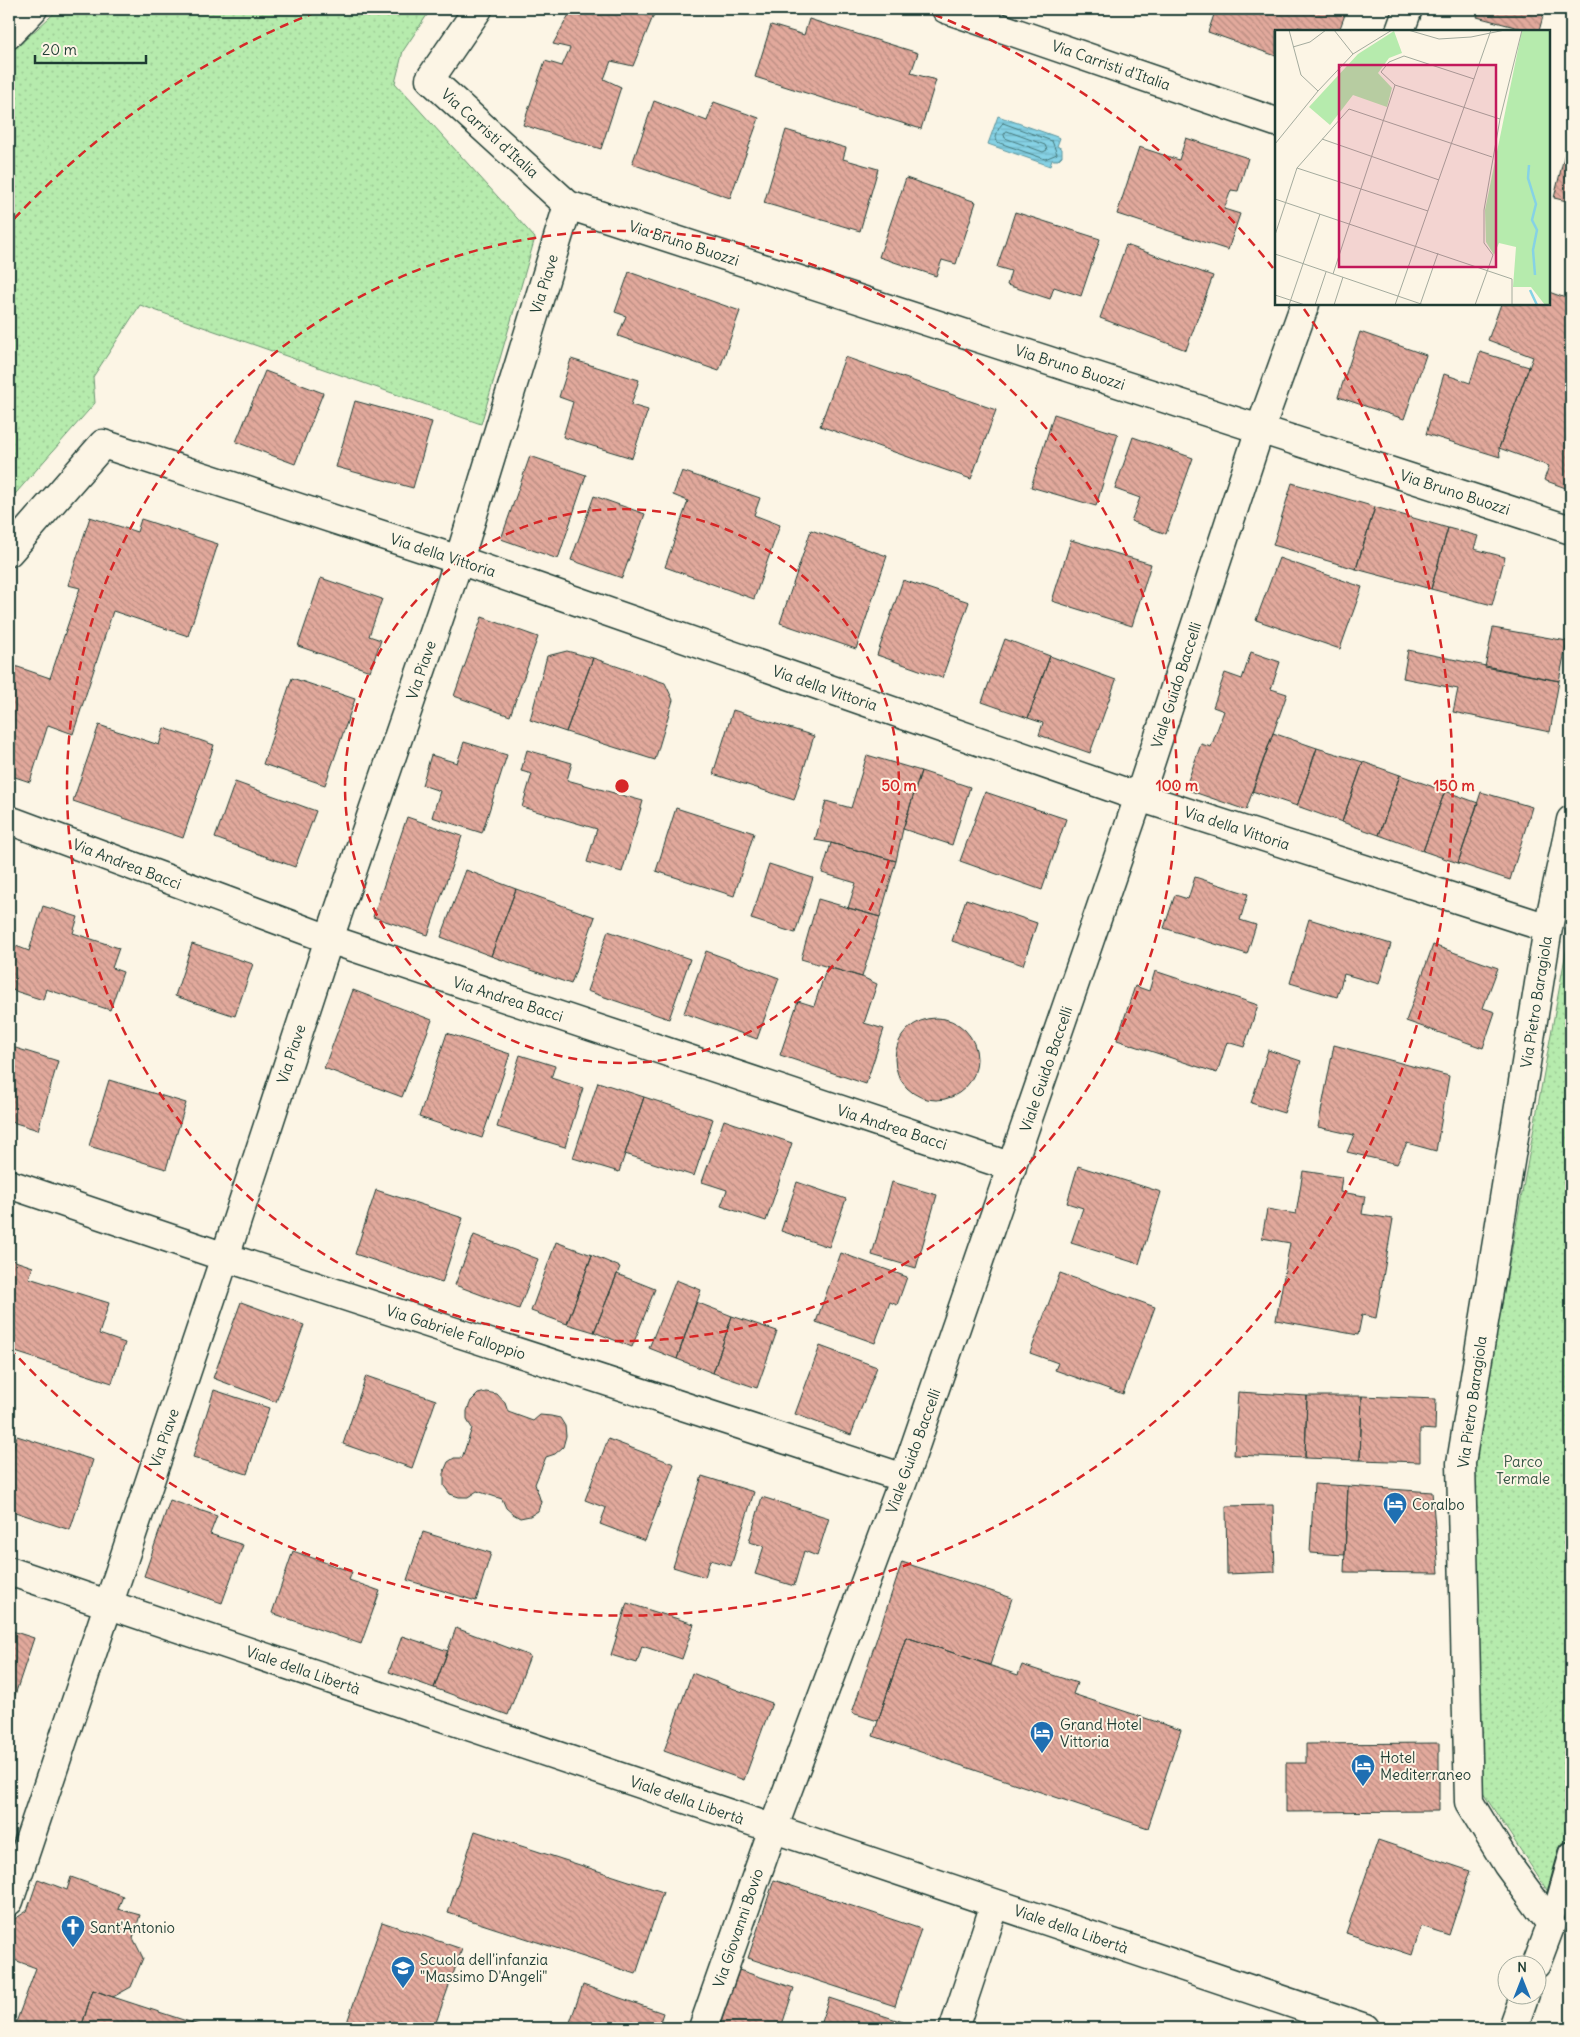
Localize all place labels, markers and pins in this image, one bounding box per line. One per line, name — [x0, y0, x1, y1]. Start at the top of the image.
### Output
centre of rings — [613, 777, 631, 795]
hotel icon: Coralbo — [1382, 1491, 1408, 1525]
place label: Coralbo — [1412, 1495, 1465, 1514]
place label: Grand Hotel Vittoria — [1060, 1715, 1142, 1751]
hotel icon: Grand Hotel Vittoria — [1029, 1720, 1055, 1754]
place label: Hotel Mediterraneo — [1380, 1748, 1471, 1784]
hotel icon: Hotel Mediterraneo — [1350, 1753, 1376, 1787]
church icon: Sant'Antonio — [60, 1914, 86, 1948]
place label: Sant'Antonio — [90, 1918, 175, 1937]
place label: Scuola dell'infanzia "Massimo D'Angeli" — [420, 1950, 548, 1986]
school or university icon: Scuola dell'infanzia "Massimo D'Angeli" — [390, 1955, 416, 1989]

